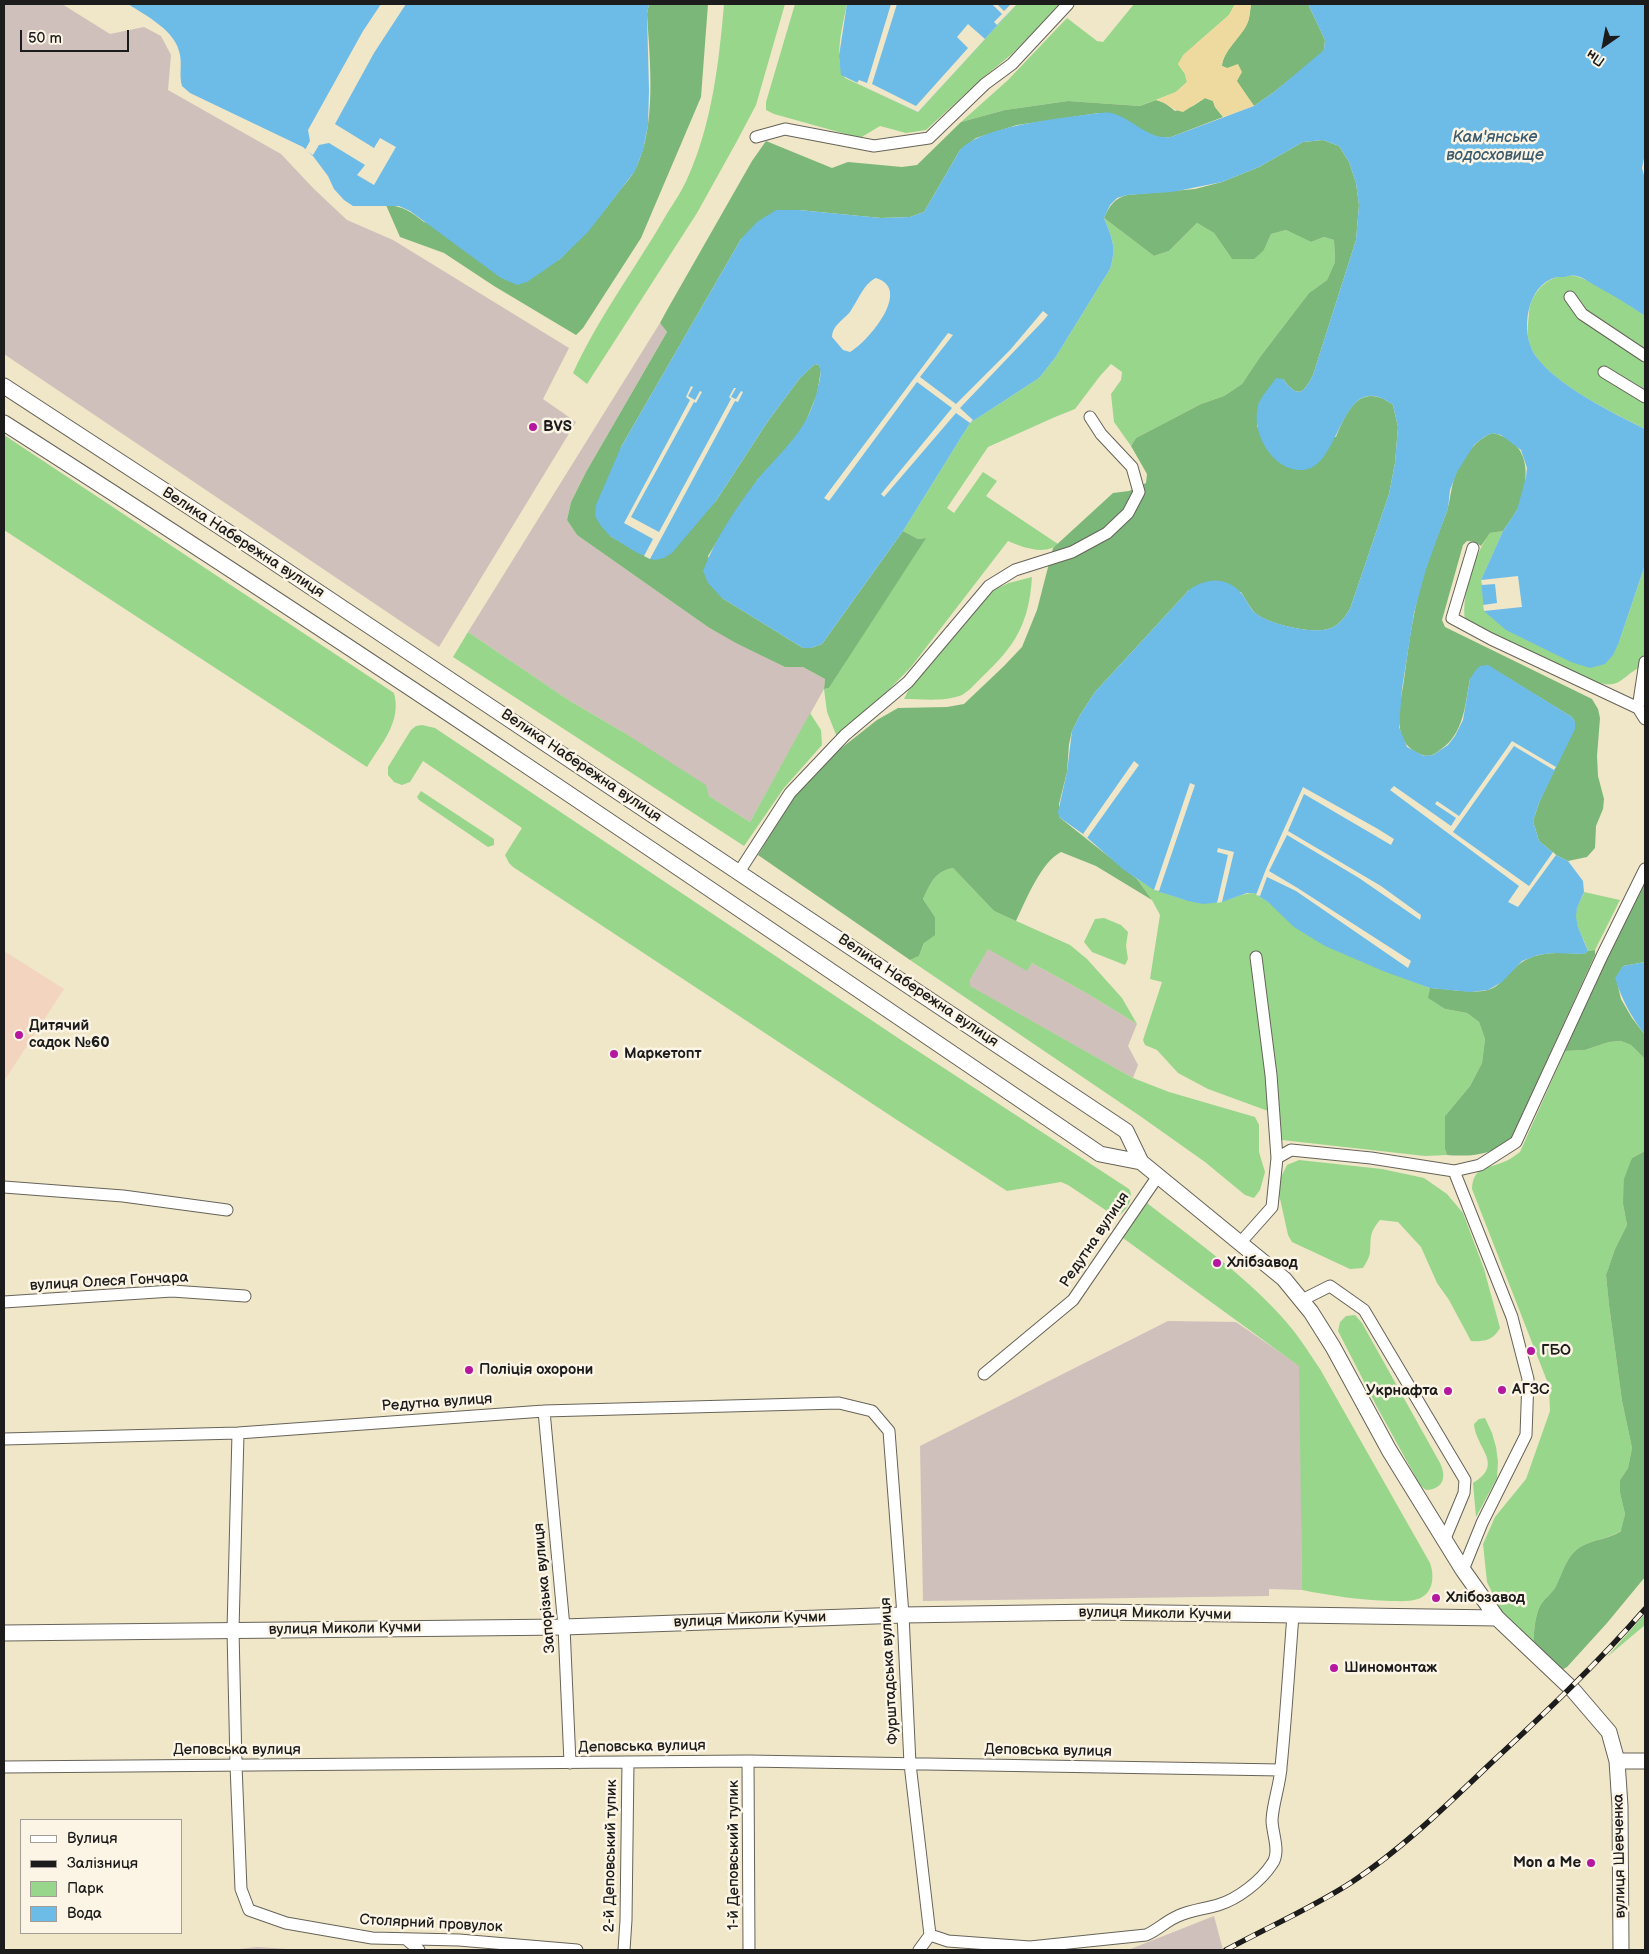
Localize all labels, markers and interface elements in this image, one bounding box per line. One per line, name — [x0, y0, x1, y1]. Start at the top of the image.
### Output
scale bar — [22, 20, 131, 52]
north arrow — [1579, 20, 1629, 70]
text: 50 m — [28, 29, 62, 48]
text: Пн — [1583, 46, 1608, 70]
water label: Кам'янське водосховище — [1446, 128, 1544, 166]
place label: BVS — [543, 418, 572, 436]
marker: BVS — [527, 421, 539, 433]
street label: Велика Набережна вулиця — [159, 484, 327, 602]
street label: Велика Набережна вулиця — [497, 706, 665, 826]
street label: Велика Набережна вулиця — [834, 931, 1002, 1051]
place label: Дитячий садок №60 — [29, 1017, 110, 1052]
marker: Дитячий садок №60 — [13, 1029, 25, 1041]
place label: Маркетопт — [624, 1045, 702, 1063]
marker: Маркетопт — [608, 1048, 620, 1060]
street label: Редутна вулиця — [1056, 1189, 1134, 1291]
place label: Хлібзавод — [1227, 1254, 1298, 1272]
marker: Хлібзавод — [1211, 1257, 1223, 1269]
street label: вулиця Олеся Гончара — [29, 1269, 189, 1295]
place label: ГБО — [1541, 1342, 1571, 1360]
marker: ГБО — [1525, 1345, 1537, 1357]
place label: Поліція охорони — [479, 1361, 593, 1379]
marker: Поліція охорони — [463, 1364, 475, 1376]
place label: АГЗС — [1512, 1381, 1549, 1399]
place label: Укрнафта — [1366, 1382, 1438, 1400]
marker: АГЗС — [1496, 1384, 1508, 1396]
marker: Укрнафта — [1442, 1385, 1454, 1397]
street label: Редутна вулиця — [381, 1390, 493, 1416]
street label: Запорізька вулиця — [530, 1522, 560, 1654]
place label: Хлібозавод — [1446, 1589, 1525, 1607]
marker: Хлібозавод — [1430, 1592, 1442, 1604]
street label: Фурштадська вулиця — [877, 1597, 903, 1745]
street label: вулиця Миколи Кучми — [1078, 1604, 1232, 1624]
street label: вулиця Миколи Кучми — [673, 1608, 827, 1632]
street label: вулиця Миколи Кучми — [268, 1619, 422, 1639]
place label: Шиномонтаж — [1344, 1659, 1437, 1677]
marker: Шиномонтаж — [1328, 1662, 1340, 1674]
street label: Деповська вулиця — [578, 1737, 706, 1757]
street label: Деповська вулиця — [173, 1741, 301, 1759]
street label: Деповська вулиця — [984, 1741, 1112, 1761]
street label: 2-й Деповський тупик — [601, 1779, 621, 1933]
street label: 1-й Деповський тупик — [725, 1780, 743, 1930]
street label: вулиця Шевченка — [1610, 1793, 1630, 1919]
legend — [20, 1819, 182, 1934]
text: Вулиця — [67, 1829, 118, 1848]
text: Залізниця — [67, 1854, 138, 1873]
place label: Mon a Me — [1513, 1854, 1581, 1872]
marker: Mon a Me — [1585, 1857, 1597, 1869]
text: Парк — [67, 1879, 104, 1898]
text: Вода — [67, 1904, 102, 1923]
street label: Столярний провулок — [359, 1911, 503, 1937]

